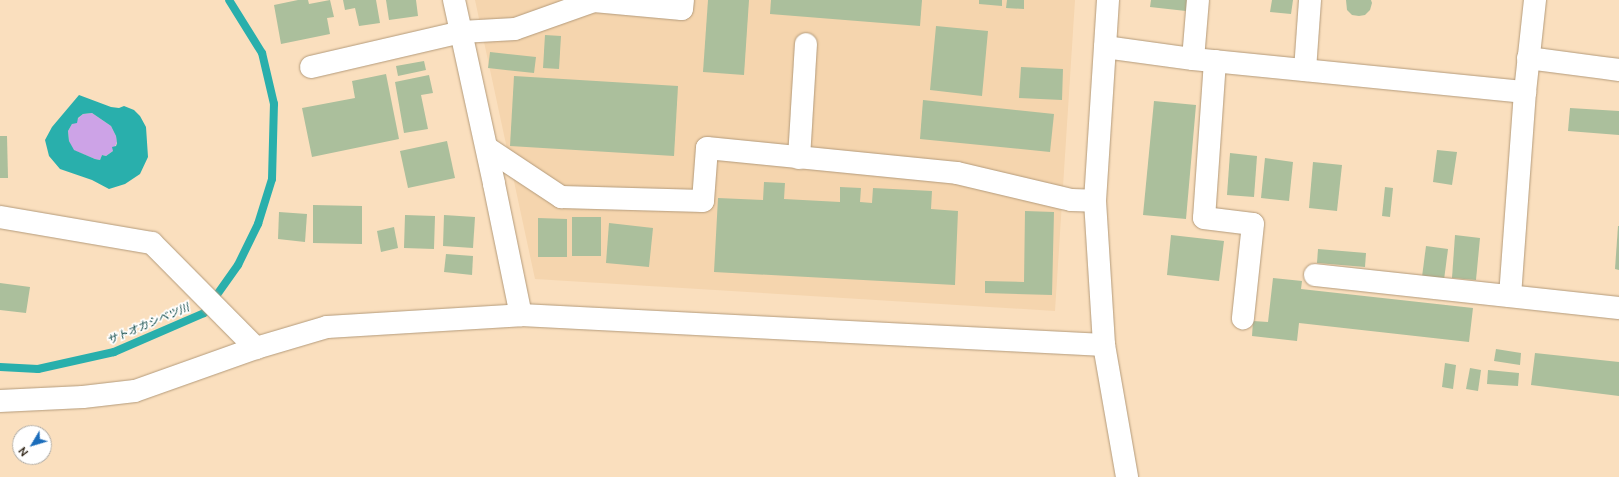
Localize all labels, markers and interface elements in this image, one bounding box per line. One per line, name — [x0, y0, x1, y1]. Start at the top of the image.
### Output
water label: サトオカシベツ川 — [105, 301, 191, 347]
north arrow — [12, 425, 52, 465]
text: N — [16, 445, 31, 459]

